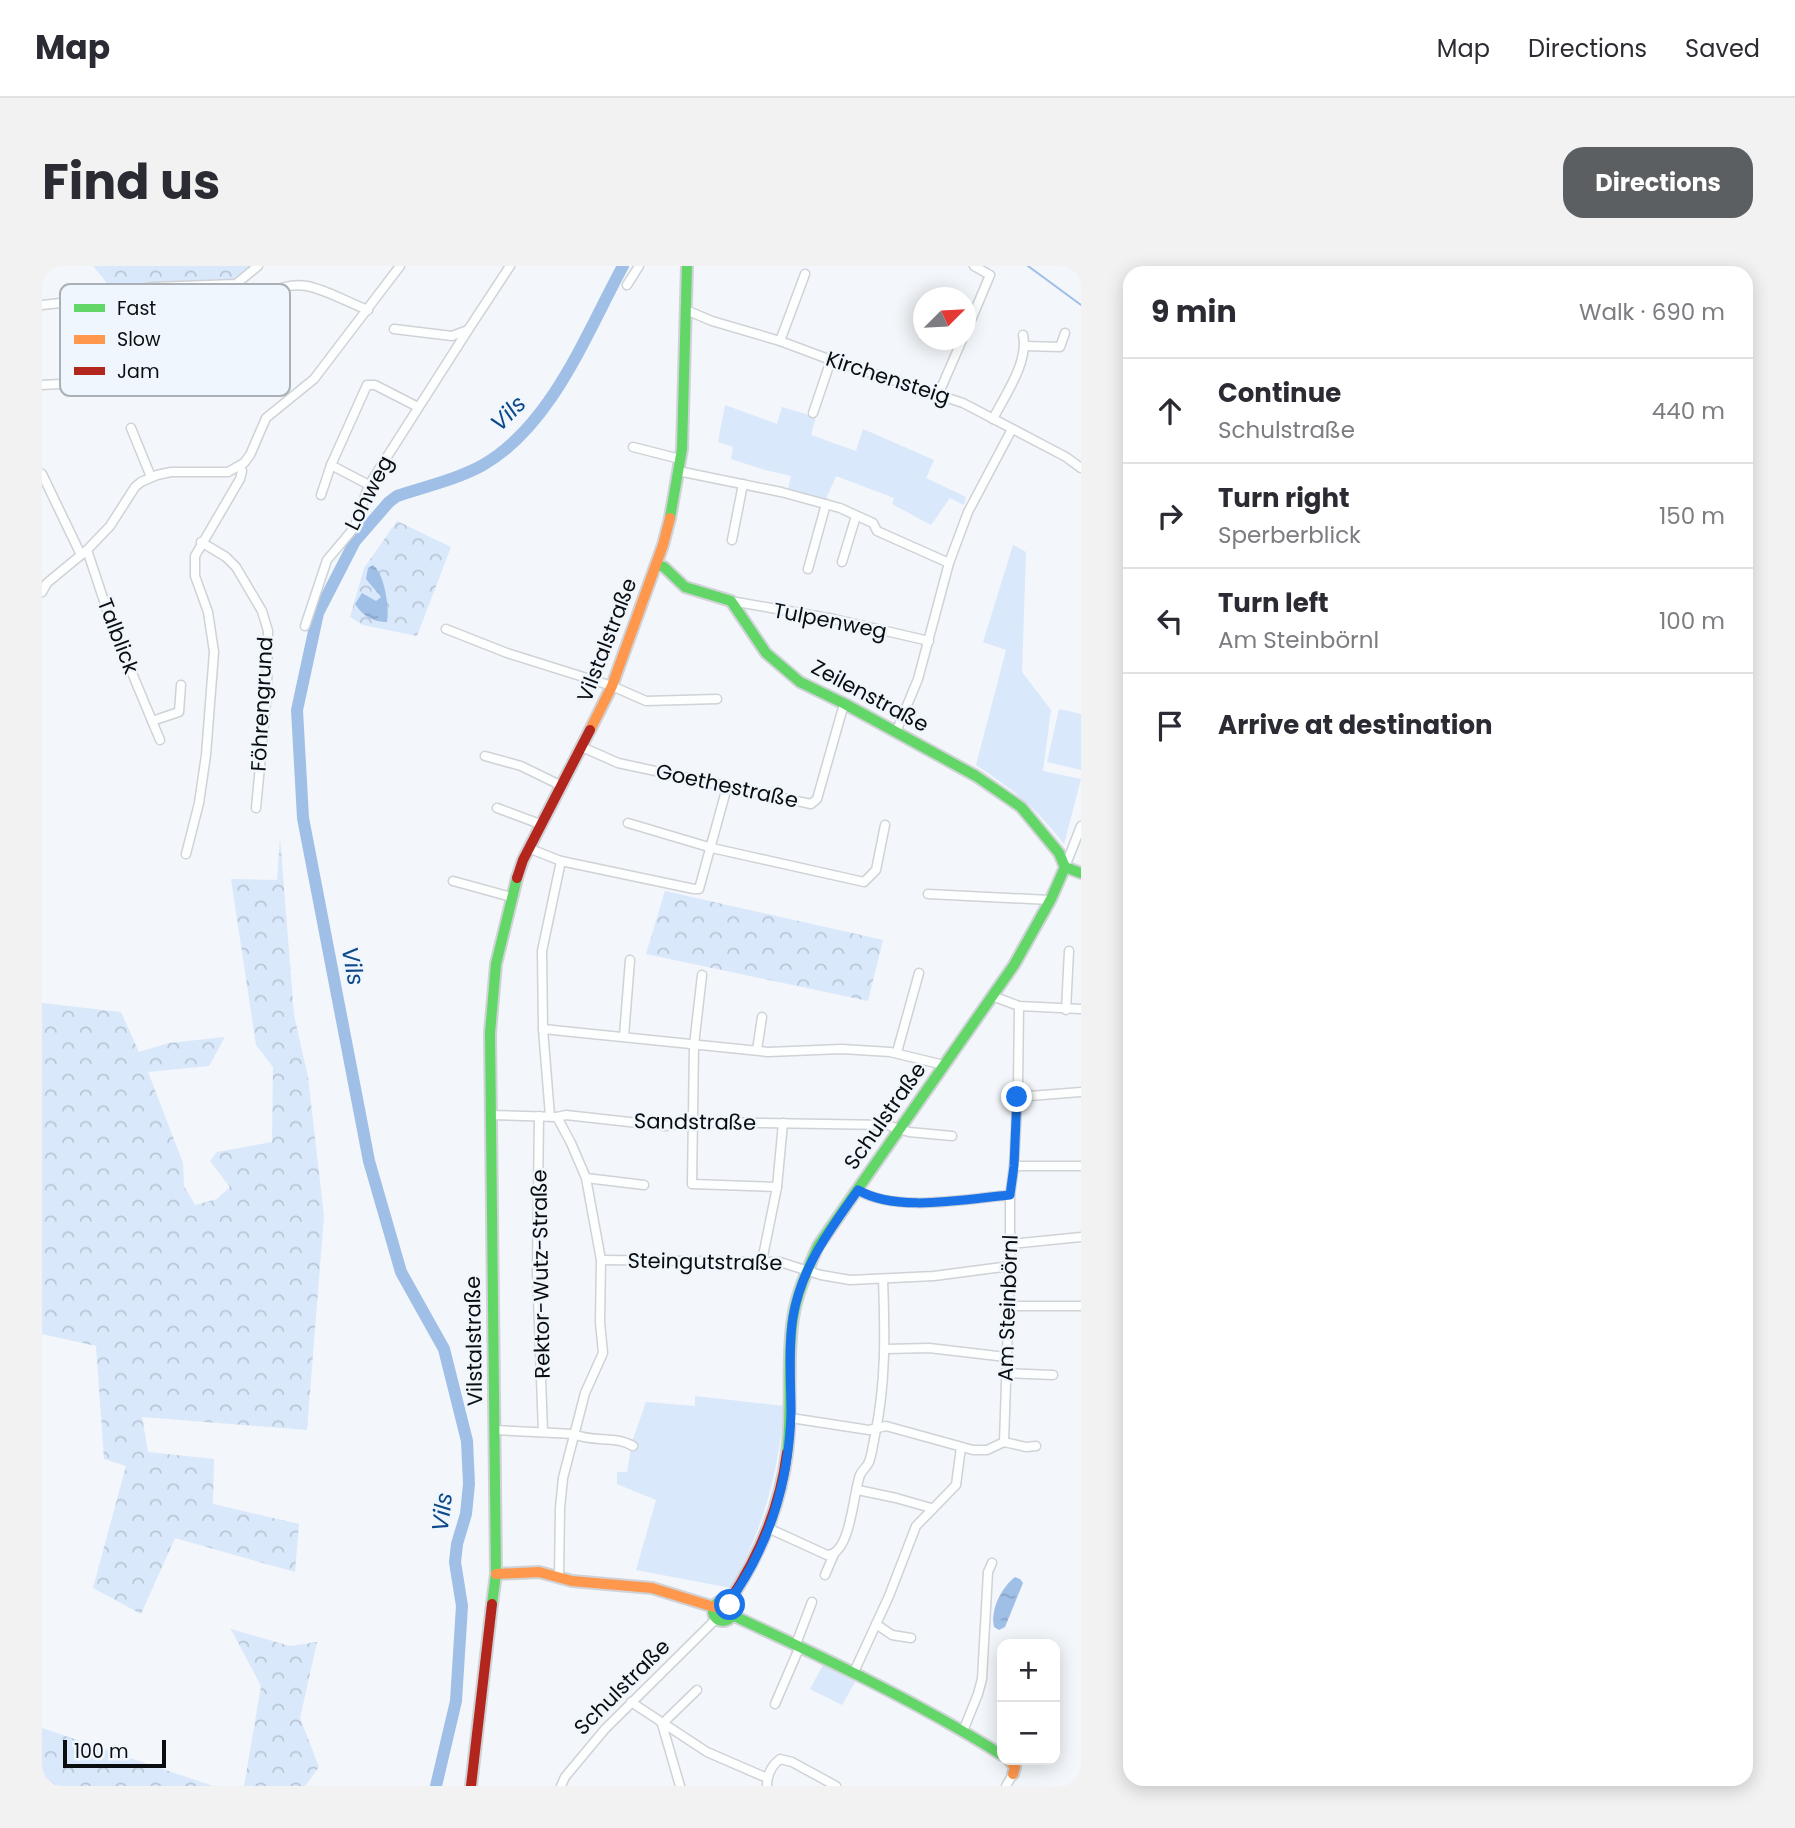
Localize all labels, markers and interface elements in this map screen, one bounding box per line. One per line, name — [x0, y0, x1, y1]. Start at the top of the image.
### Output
text: Map — [35, 24, 110, 71]
text: Map — [1437, 32, 1490, 65]
text: Directions — [1528, 32, 1647, 65]
text: Saved — [1685, 32, 1760, 65]
button: Directions — [1563, 147, 1753, 218]
text: Find us — [42, 148, 220, 216]
legend — [60, 284, 290, 396]
north arrow — [913, 287, 976, 350]
text: 9 min — [1151, 290, 1237, 333]
text: Fast — [117, 295, 156, 322]
text: Walk · 690 m — [1579, 296, 1725, 328]
text: Slow — [117, 326, 161, 353]
street label: Kirchensteig — [822, 344, 954, 411]
text: Jam — [117, 358, 159, 385]
text: Continue — [1218, 375, 1341, 411]
water label: Vils — [483, 388, 533, 438]
icon: ahead — [1151, 392, 1189, 430]
text: 440 m — [1652, 395, 1725, 427]
text: Schulstraße — [1218, 414, 1355, 446]
street label: Lohweg — [337, 450, 400, 535]
text: Turn right — [1218, 480, 1350, 516]
icon: right — [1151, 497, 1189, 535]
text: 150 m — [1659, 500, 1725, 532]
text: Sperberblick — [1218, 519, 1361, 551]
street label: Vilstalstraße — [570, 574, 643, 706]
text: Turn left — [1218, 585, 1329, 621]
street label: Talblick — [91, 594, 146, 678]
street label: Tulpenweg — [771, 595, 889, 646]
icon: left — [1151, 602, 1189, 640]
text: 100 m — [1659, 605, 1725, 637]
text: Am Steinbörnl — [1218, 624, 1379, 656]
street label: Föhrengrund — [243, 636, 280, 772]
street label: Zeilenstraße — [806, 652, 934, 739]
icon: arrive — [1151, 707, 1189, 745]
text: Arrive at destination — [1218, 707, 1493, 743]
street label: Goethestraße — [653, 756, 801, 815]
water label: Vils — [334, 944, 372, 988]
street label: Schulstraße — [837, 1056, 932, 1175]
route end — [1001, 1081, 1032, 1112]
street label: Sandstraße — [634, 1106, 756, 1137]
street label: Rektor-Wutz-Straße — [524, 1169, 557, 1379]
street label: Am Steinbörnl — [990, 1234, 1025, 1382]
street label: Steingutstraße — [627, 1246, 783, 1277]
street label: Vilstalstraße — [458, 1276, 489, 1406]
water label: Vils — [424, 1491, 460, 1533]
route start — [714, 1589, 745, 1620]
street label: Schulstraße — [567, 1632, 676, 1741]
map controls — [997, 1639, 1060, 1765]
button: + — [997, 1639, 1060, 1702]
button: − — [997, 1702, 1060, 1765]
scale bar — [63, 1737, 166, 1769]
text: 100 m — [74, 1738, 129, 1765]

